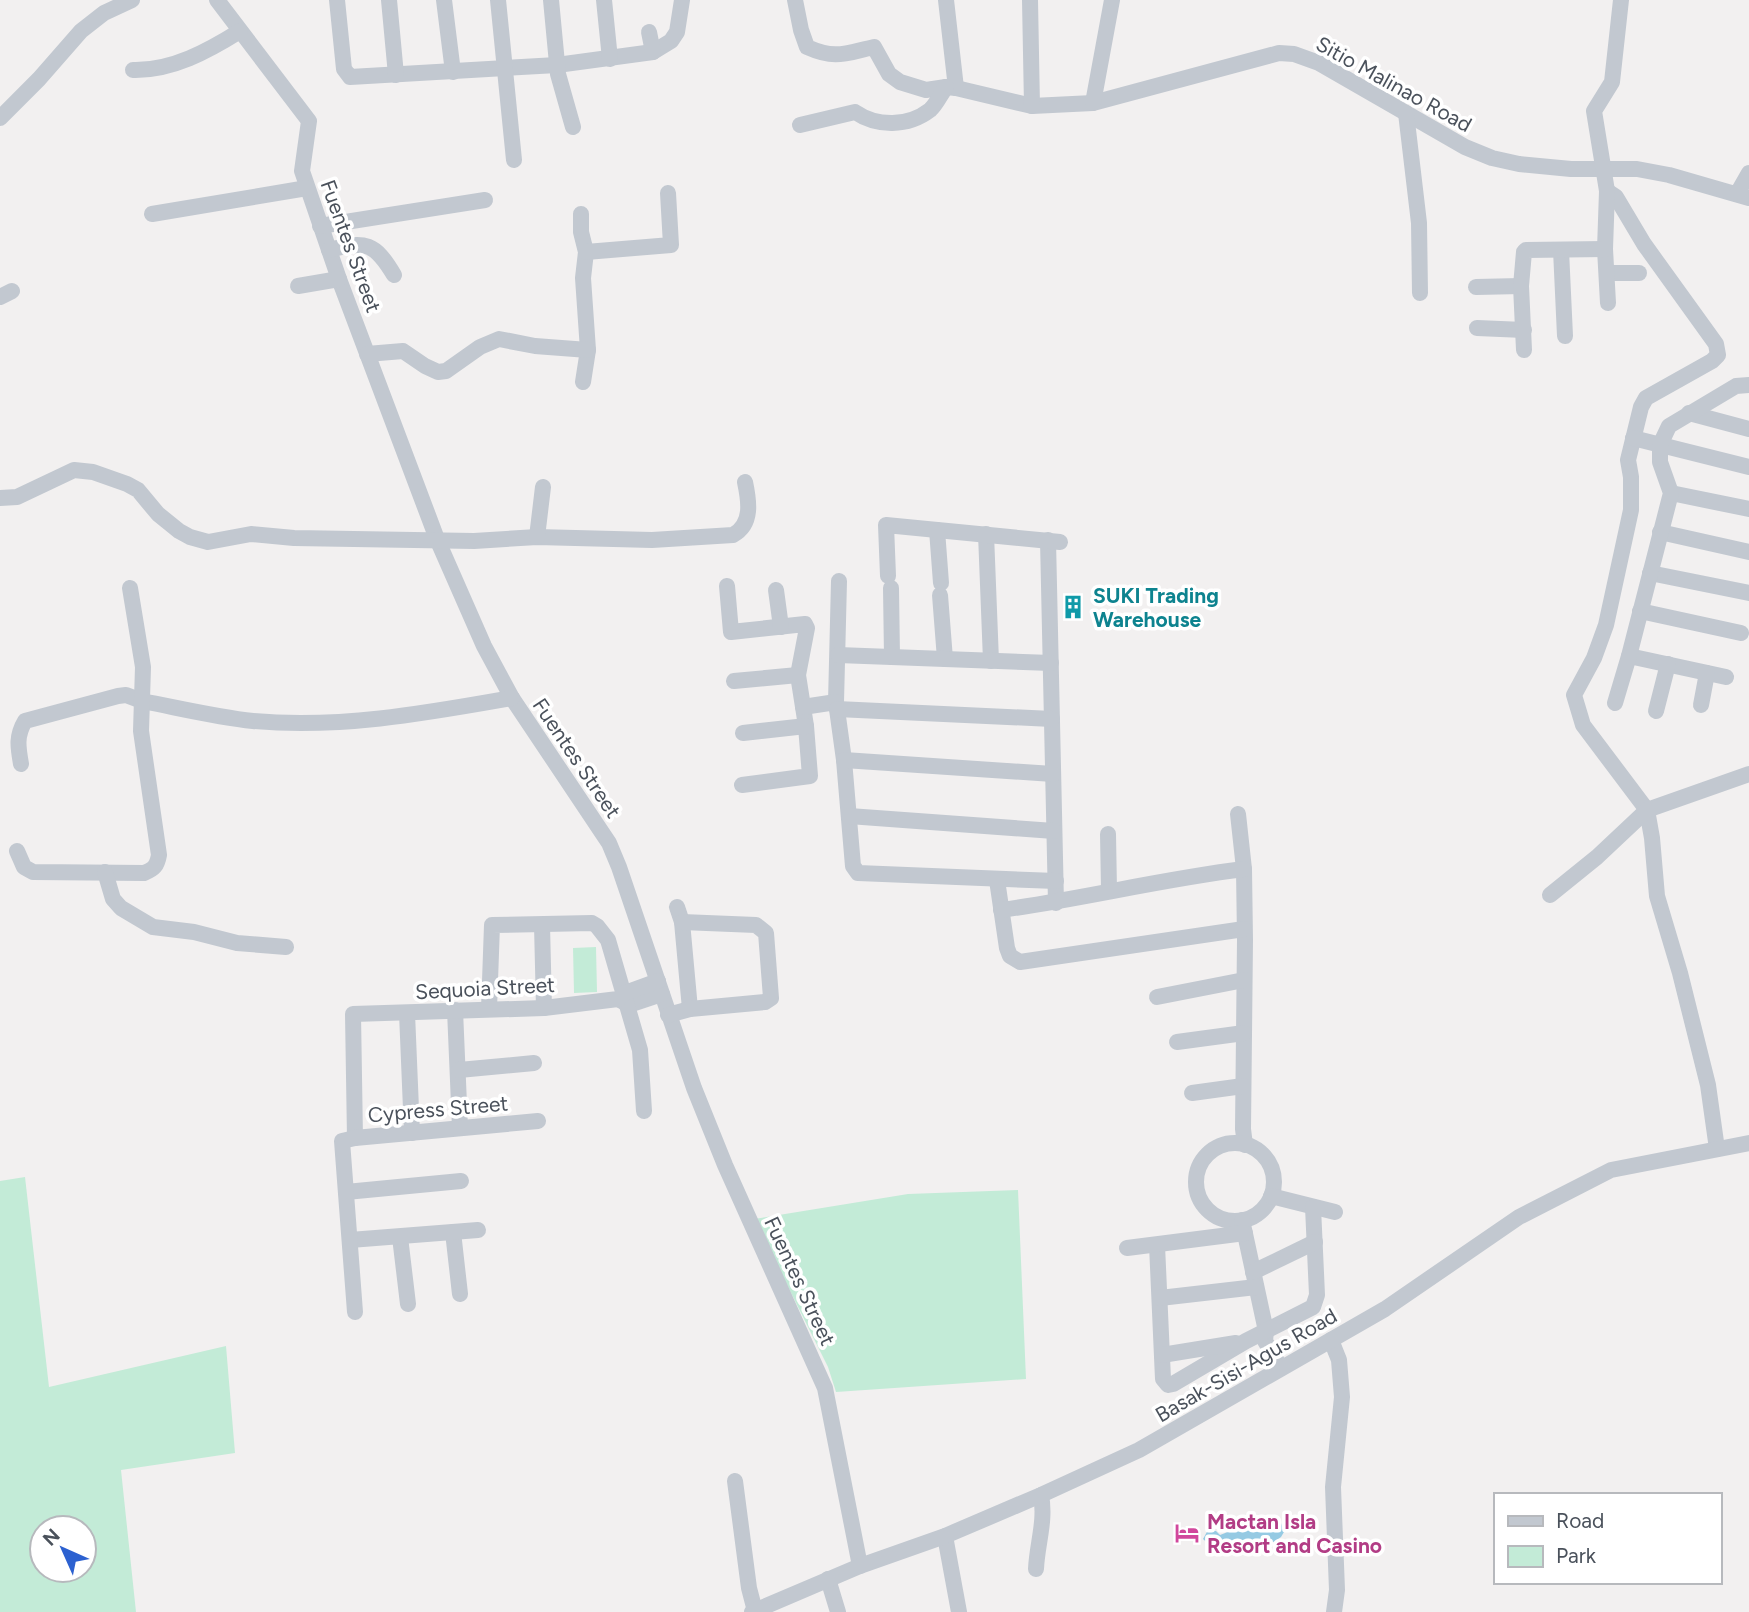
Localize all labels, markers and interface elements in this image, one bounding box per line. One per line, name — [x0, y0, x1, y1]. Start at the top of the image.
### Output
street label: Sitio Malinao Road — [1312, 31, 1476, 137]
street label: Fuentes Street — [315, 176, 387, 316]
place label: SUKI Trading Warehouse — [1093, 583, 1219, 632]
building icon: SUKI Trading Warehouse — [1059, 593, 1087, 621]
street label: Fuentes Street — [528, 693, 626, 823]
street label: Sequoia Street — [414, 972, 556, 1004]
street label: Cypress Street — [367, 1090, 509, 1128]
street label: Fuentes Street — [759, 1213, 841, 1349]
street label: Basak-Sisi-Agus Road — [1151, 1303, 1341, 1427]
legend — [1494, 1493, 1721, 1584]
text: Road — [1556, 1508, 1604, 1533]
place label: Mactan Isla Resort and Casino — [1207, 1509, 1382, 1558]
north arrow — [28, 1514, 98, 1584]
hotel icon: Mactan Isla Resort and Casino — [1173, 1519, 1201, 1547]
text: N — [38, 1524, 65, 1551]
text: Park — [1556, 1543, 1597, 1568]

